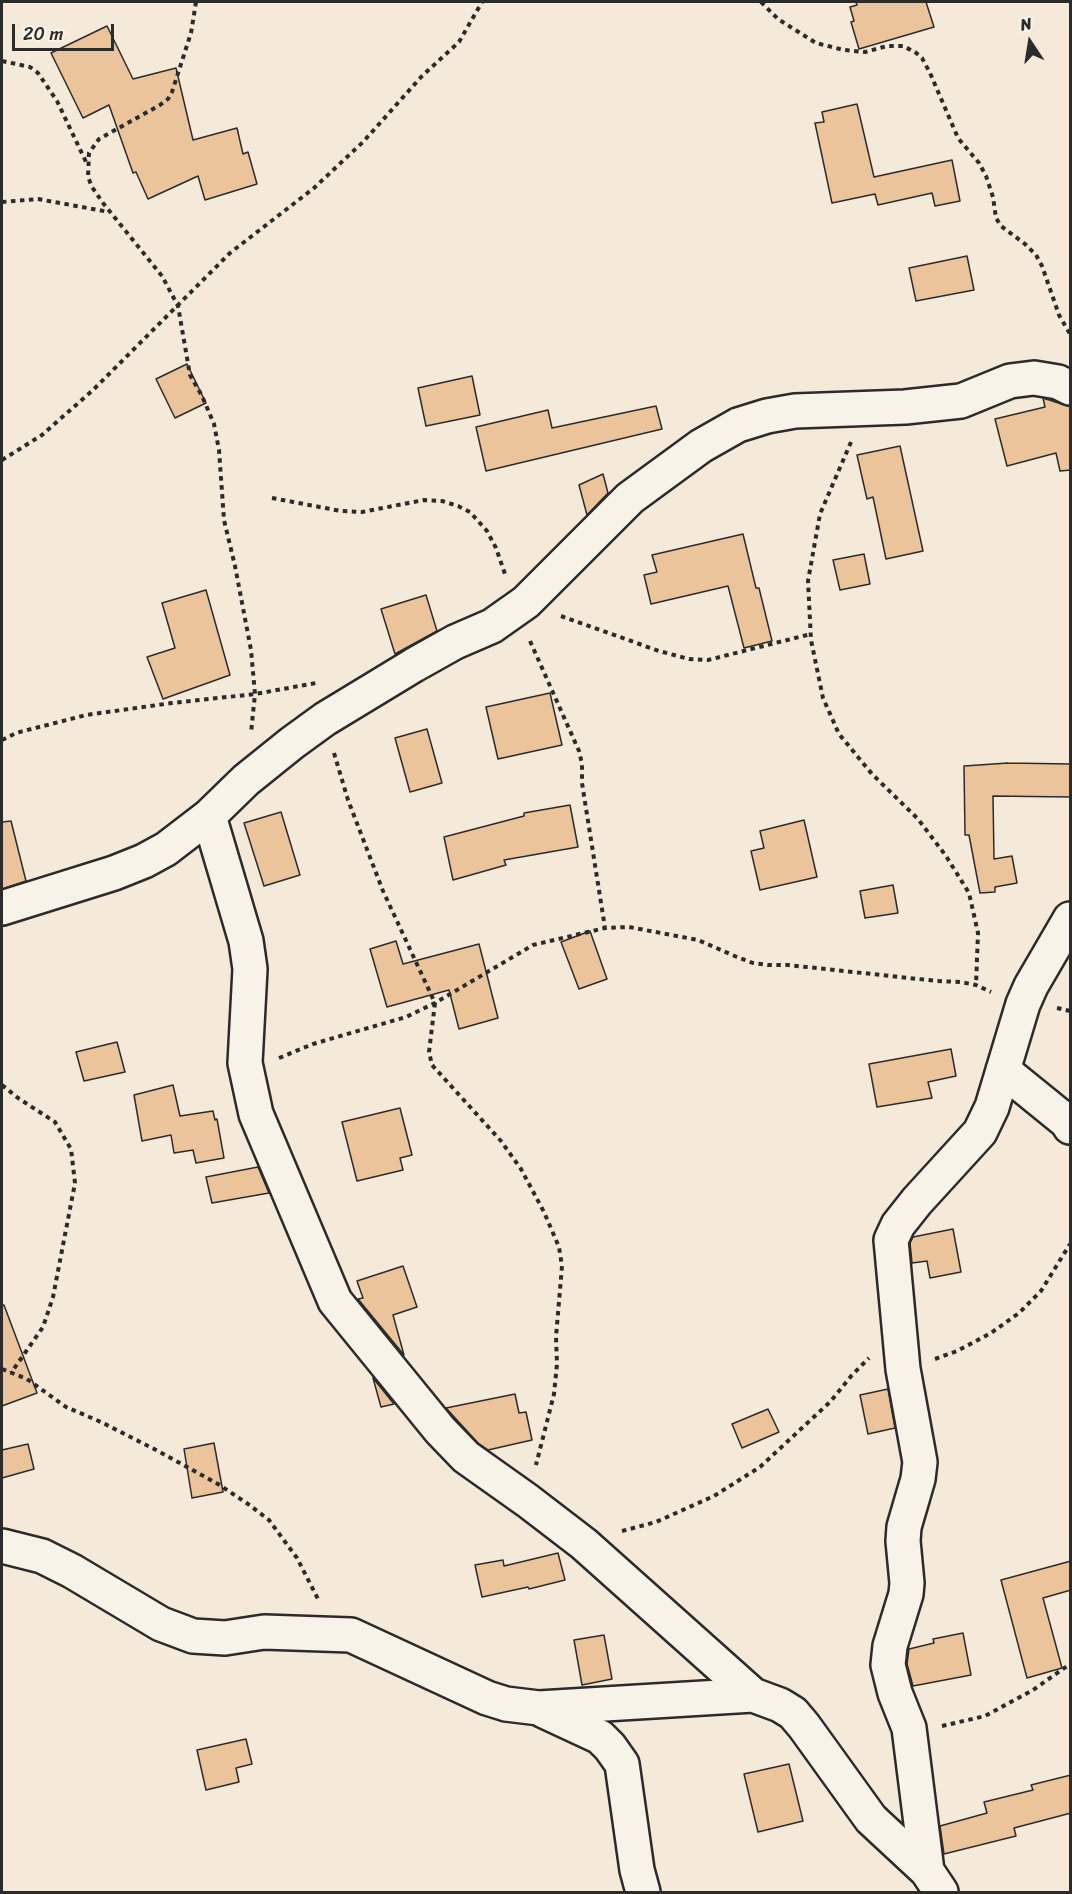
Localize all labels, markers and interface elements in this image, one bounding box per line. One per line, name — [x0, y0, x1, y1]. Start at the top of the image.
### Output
text: N — [1018, 9, 1035, 39]
scale bar — [15, 12, 117, 50]
north arrow — [1000, 12, 1060, 72]
text: 20 m — [23, 18, 63, 50]

